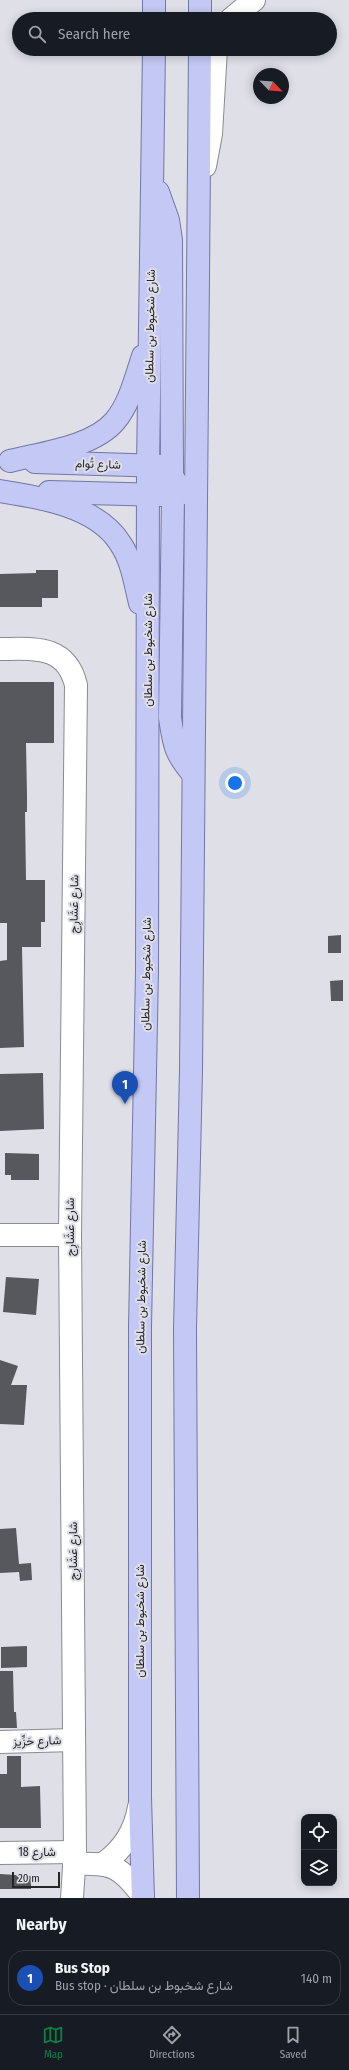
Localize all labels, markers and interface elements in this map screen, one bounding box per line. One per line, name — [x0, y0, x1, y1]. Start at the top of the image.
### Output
search box — [12, 12, 337, 56]
icon: search — [26, 23, 48, 45]
text: Search here — [58, 25, 130, 43]
north arrow — [253, 68, 289, 104]
street label: شارع شخبوط بن سلطان — [142, 269, 160, 383]
street label: شارع تُوام — [75, 456, 121, 474]
street label: شارع شخبوط بن سلطان — [141, 593, 157, 707]
your location — [225, 773, 245, 793]
street label: شارع عَشَارِج — [66, 875, 84, 933]
street label: شارع شخبوط بن سلطان — [138, 917, 156, 1031]
pin: 1 — [112, 1071, 138, 1104]
street label: شارع عَشَارِج — [63, 1198, 79, 1256]
street label: شارع شخبوط بن سلطان — [133, 1240, 151, 1354]
street label: شارع عَشَارِج — [66, 1522, 82, 1580]
street label: شارع شخبوط بن سلطان — [133, 1564, 149, 1678]
street label: شارع حَزِّيز — [12, 1733, 62, 1751]
map controls — [301, 1814, 337, 1886]
button: locate — [301, 1814, 337, 1850]
street label: شارع 18 — [18, 1845, 56, 1861]
button: layers — [301, 1850, 337, 1886]
scale bar — [12, 1870, 60, 1889]
text: 20 m — [18, 1872, 40, 1885]
text: Nearby — [16, 1914, 67, 1935]
text: Bus Stop — [55, 1959, 110, 1977]
text: 1 — [27, 1971, 33, 1986]
text: 140 m — [301, 1971, 332, 1986]
text: Bus stop · شارع شخبوط بن سلطان — [55, 1978, 233, 1993]
tab: Map — [42, 2024, 64, 2061]
tab: Directions — [149, 2024, 195, 2061]
tab: Saved — [280, 2024, 307, 2061]

